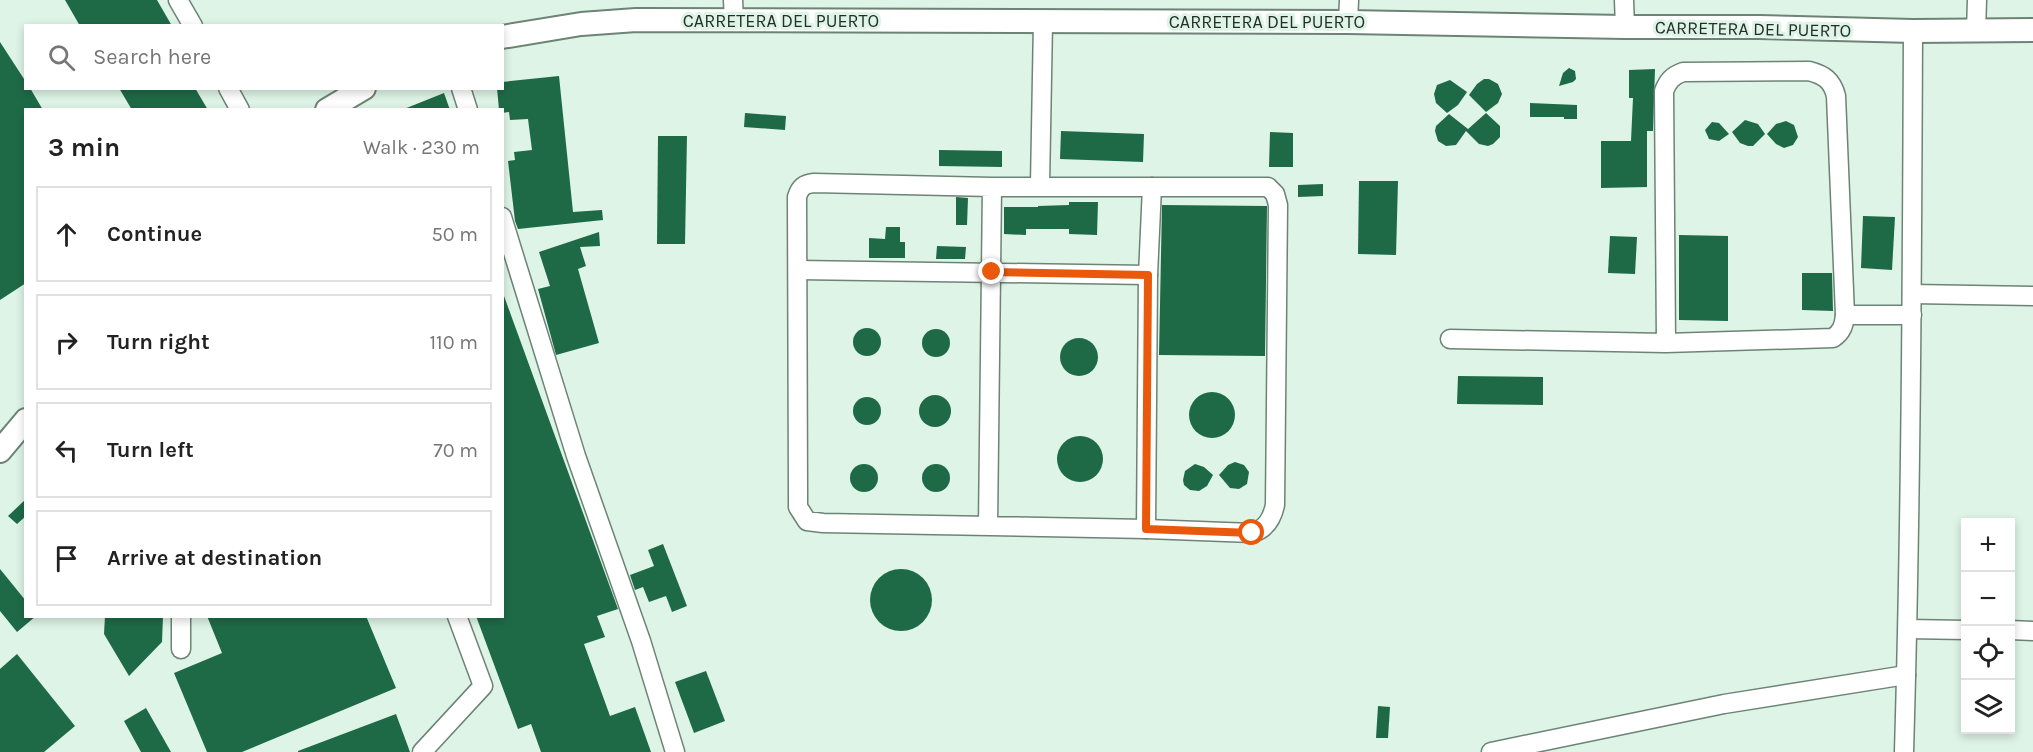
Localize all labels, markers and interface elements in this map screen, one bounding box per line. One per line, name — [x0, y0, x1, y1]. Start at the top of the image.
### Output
street label: CARRETERA DEL PUERTO — [683, 10, 879, 32]
street label: CARRETERA DEL PUERTO — [1169, 11, 1365, 33]
street label: CARRETERA DEL PUERTO — [1655, 16, 1851, 42]
search box — [24, 24, 504, 90]
icon: search — [45, 41, 78, 74]
text: Search here — [93, 44, 211, 70]
text: 3 min — [48, 132, 120, 163]
text: Walk · 230 m — [363, 136, 480, 159]
icon: ahead — [50, 218, 83, 251]
text: Continue — [107, 221, 202, 247]
text: 50 m — [431, 223, 478, 246]
route end — [978, 258, 1004, 284]
icon: right — [50, 326, 83, 359]
text: Turn right — [107, 329, 210, 355]
text: 110 m — [429, 331, 478, 354]
icon: left — [50, 434, 83, 467]
text: Turn left — [107, 437, 194, 463]
text: 70 m — [433, 439, 478, 462]
map controls — [1961, 518, 2015, 734]
button: + — [1961, 518, 2015, 572]
route start — [1238, 519, 1264, 545]
icon: arrive — [50, 542, 83, 575]
text: Arrive at destination — [107, 545, 322, 571]
button: − — [1961, 572, 2015, 626]
button: locate — [1961, 626, 2015, 680]
button: layers — [1961, 680, 2015, 734]

